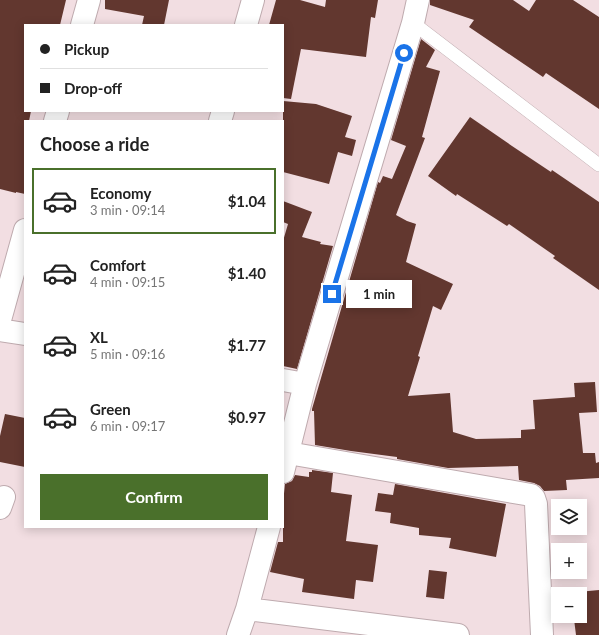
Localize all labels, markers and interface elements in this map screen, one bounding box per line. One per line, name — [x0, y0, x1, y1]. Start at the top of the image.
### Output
text: Pickup — [64, 40, 109, 58]
route start — [395, 44, 413, 62]
text: Drop-off — [64, 79, 122, 97]
text: Choose a ride — [40, 133, 149, 155]
icon: car — [42, 183, 78, 219]
text: Economy — [90, 184, 151, 202]
text: $1.04 — [228, 192, 266, 210]
text: 3 min · 09:14 — [90, 202, 165, 218]
icon: car — [42, 255, 78, 291]
text: Comfort — [90, 256, 146, 274]
text: $1.40 — [228, 264, 266, 282]
text: 4 min · 09:15 — [90, 274, 165, 290]
callout: 1 min — [346, 280, 412, 308]
route end — [323, 285, 341, 303]
text: 1 min — [363, 286, 395, 302]
icon: car — [42, 327, 78, 363]
text: XL — [90, 328, 108, 346]
text: $1.77 — [228, 336, 266, 354]
text: 5 min · 09:16 — [90, 346, 165, 362]
icon: car — [42, 399, 78, 435]
text: Green — [90, 400, 131, 418]
text: $0.97 — [228, 408, 266, 426]
text: 6 min · 09:17 — [90, 418, 165, 434]
button: Confirm — [40, 474, 268, 520]
map controls — [551, 499, 587, 623]
button: layers — [551, 499, 587, 535]
button: + — [551, 543, 587, 579]
button: − — [551, 587, 587, 623]

